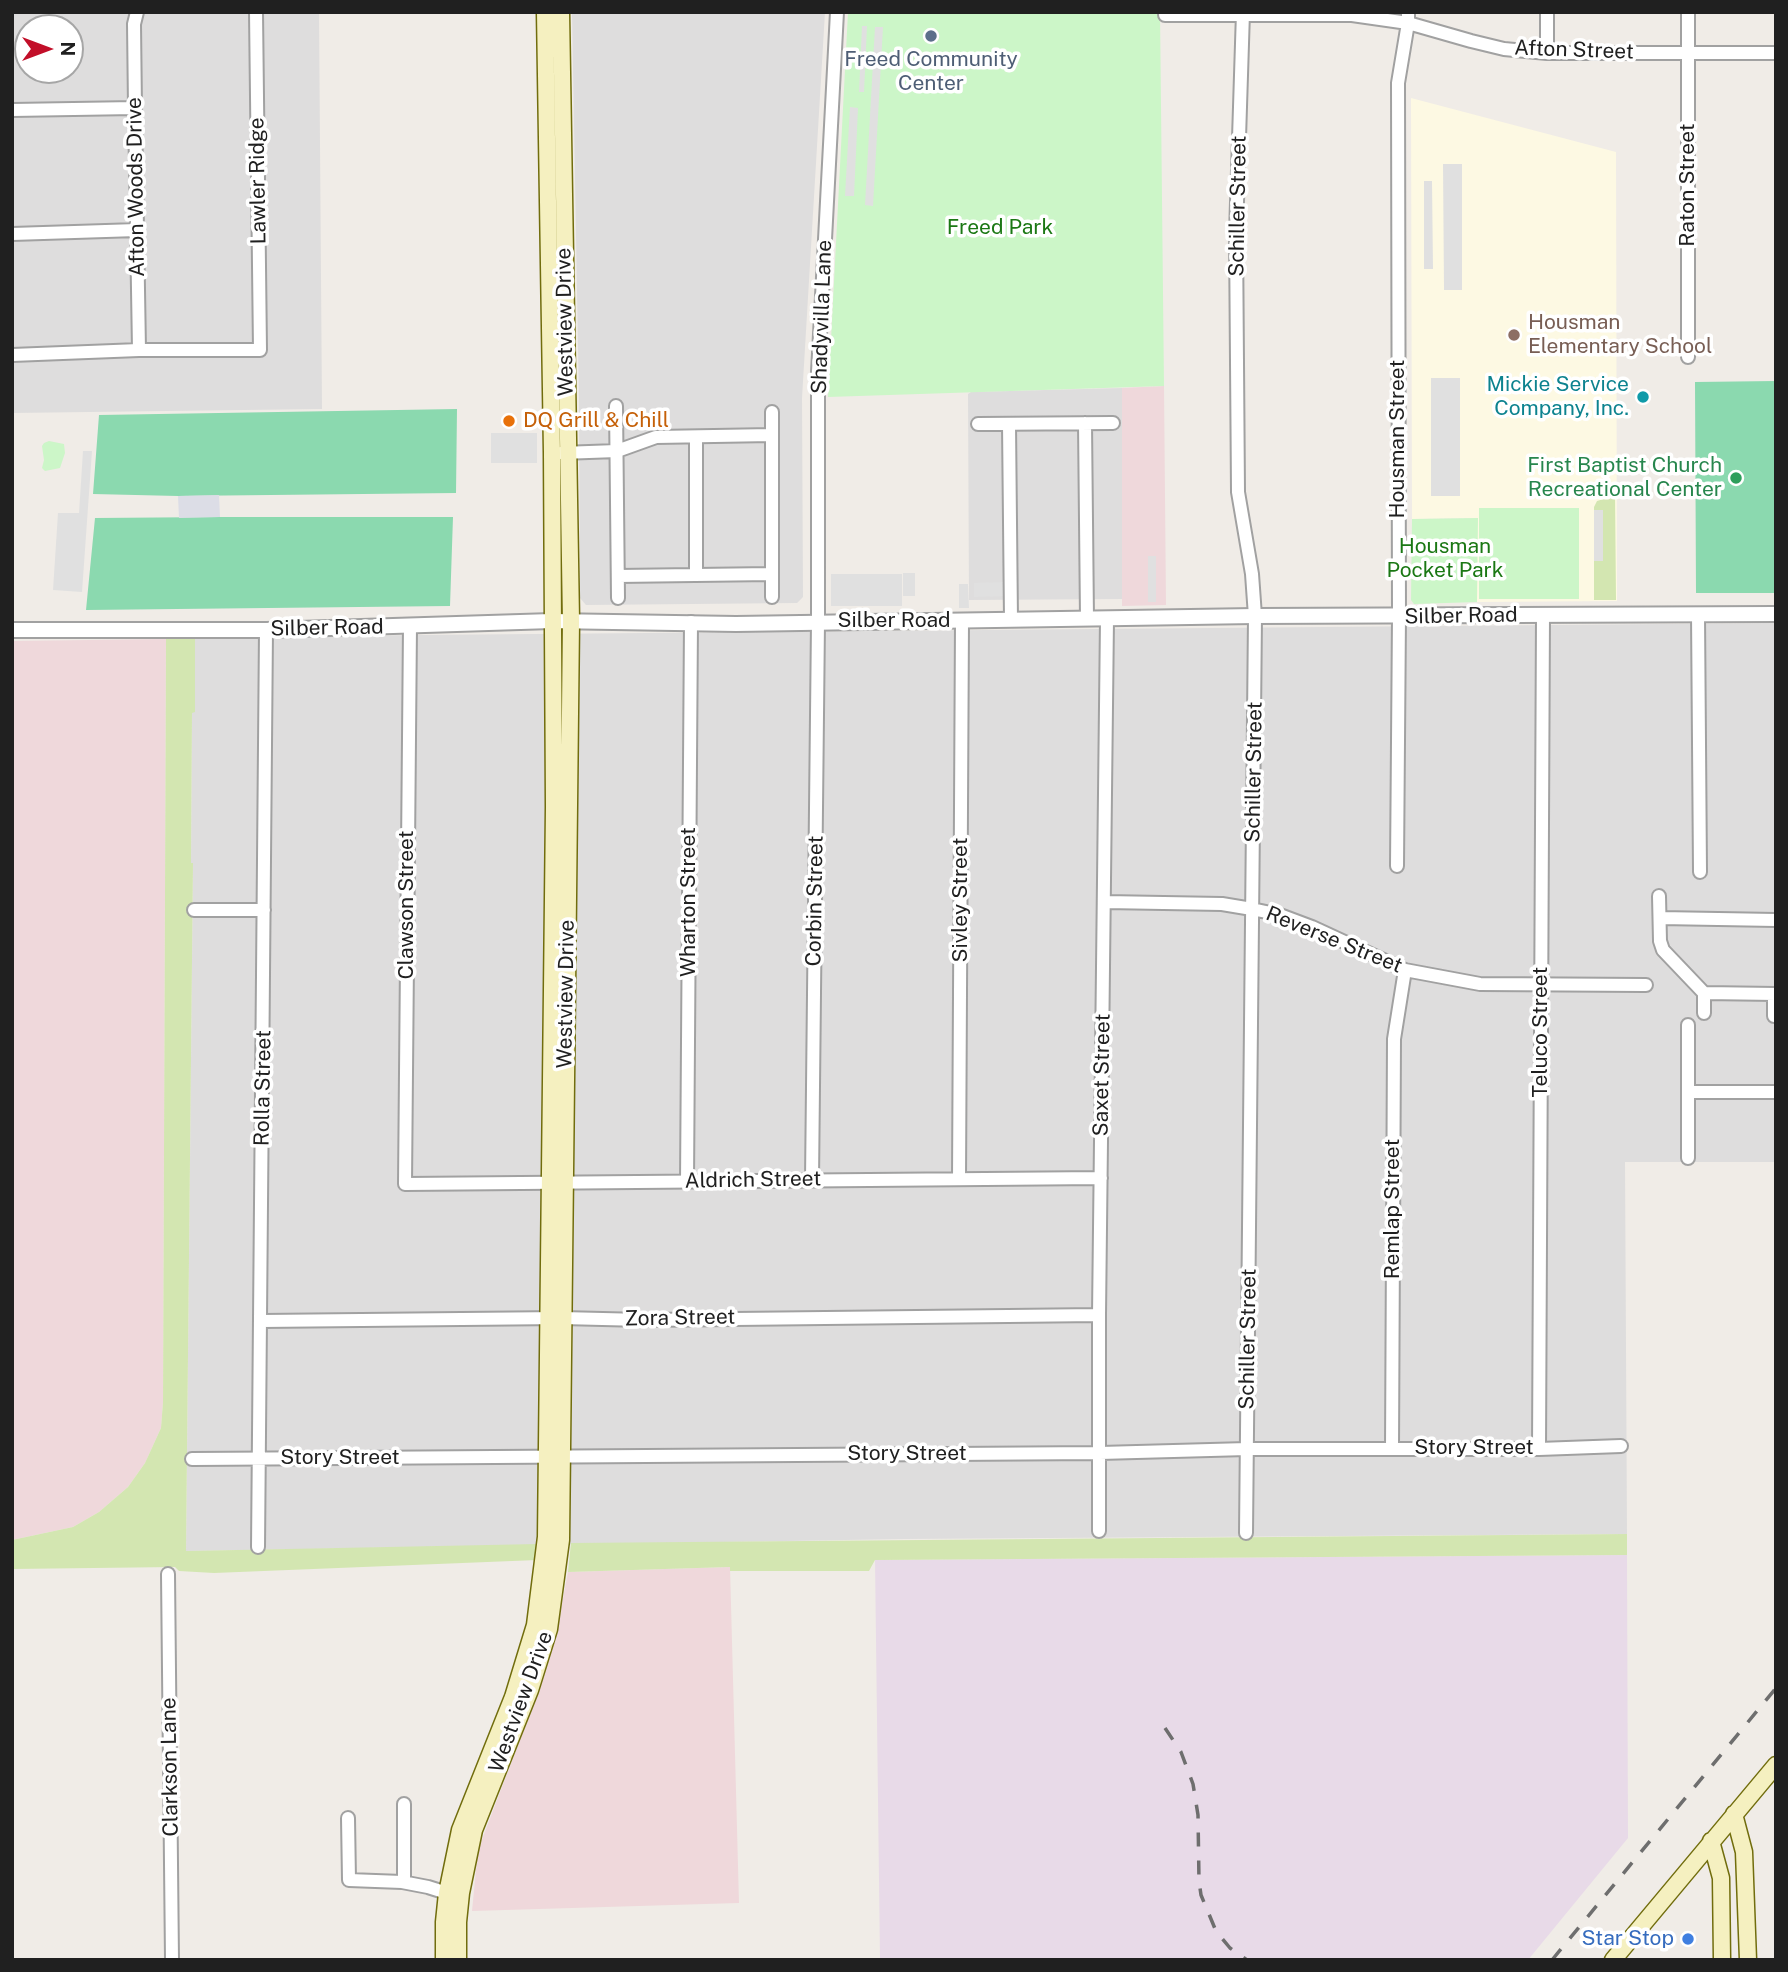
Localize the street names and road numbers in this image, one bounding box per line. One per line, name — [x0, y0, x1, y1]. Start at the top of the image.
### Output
street label: Afton Street — [1514, 35, 1634, 65]
street label: Afton Woods Drive — [122, 97, 150, 277]
street label: Lawler Ridge — [244, 117, 272, 245]
street label: Raton Street — [1675, 123, 1701, 247]
street label: Schiller Street — [1224, 135, 1252, 277]
street label: Shadyvilla Lane — [807, 240, 837, 394]
street label: Westview Drive — [551, 247, 579, 397]
street label: Housman Street — [1385, 360, 1411, 518]
street label: Silber Road — [1404, 602, 1518, 630]
street label: Silber Road — [837, 608, 951, 634]
street label: Silber Road — [270, 614, 384, 642]
street label: Schiller Street — [1240, 701, 1268, 843]
street label: Wharton Street — [676, 827, 702, 977]
street label: Clawson Street — [394, 830, 420, 980]
street label: Corbin Street — [801, 835, 829, 967]
street label: Sivley Street — [948, 837, 974, 963]
street label: Reverse Street — [1262, 901, 1406, 979]
street label: Westview Drive — [552, 919, 580, 1069]
street label: Teluco Street — [1528, 967, 1554, 1097]
street label: Saxet Street — [1088, 1013, 1116, 1137]
street label: Rolla Street — [249, 1030, 277, 1146]
street label: Remlap Street — [1380, 1139, 1406, 1279]
street label: Aldrich Street — [684, 1166, 822, 1194]
street label: Schiller Street — [1234, 1268, 1262, 1410]
street label: Zora Street — [624, 1304, 736, 1332]
street label: Story Street — [1414, 1435, 1534, 1461]
street label: Story Street — [847, 1441, 967, 1467]
street label: Story Street — [280, 1445, 400, 1471]
street label: Westview Drive — [484, 1628, 558, 1776]
street label: Clarkson Lane — [156, 1697, 184, 1837]

